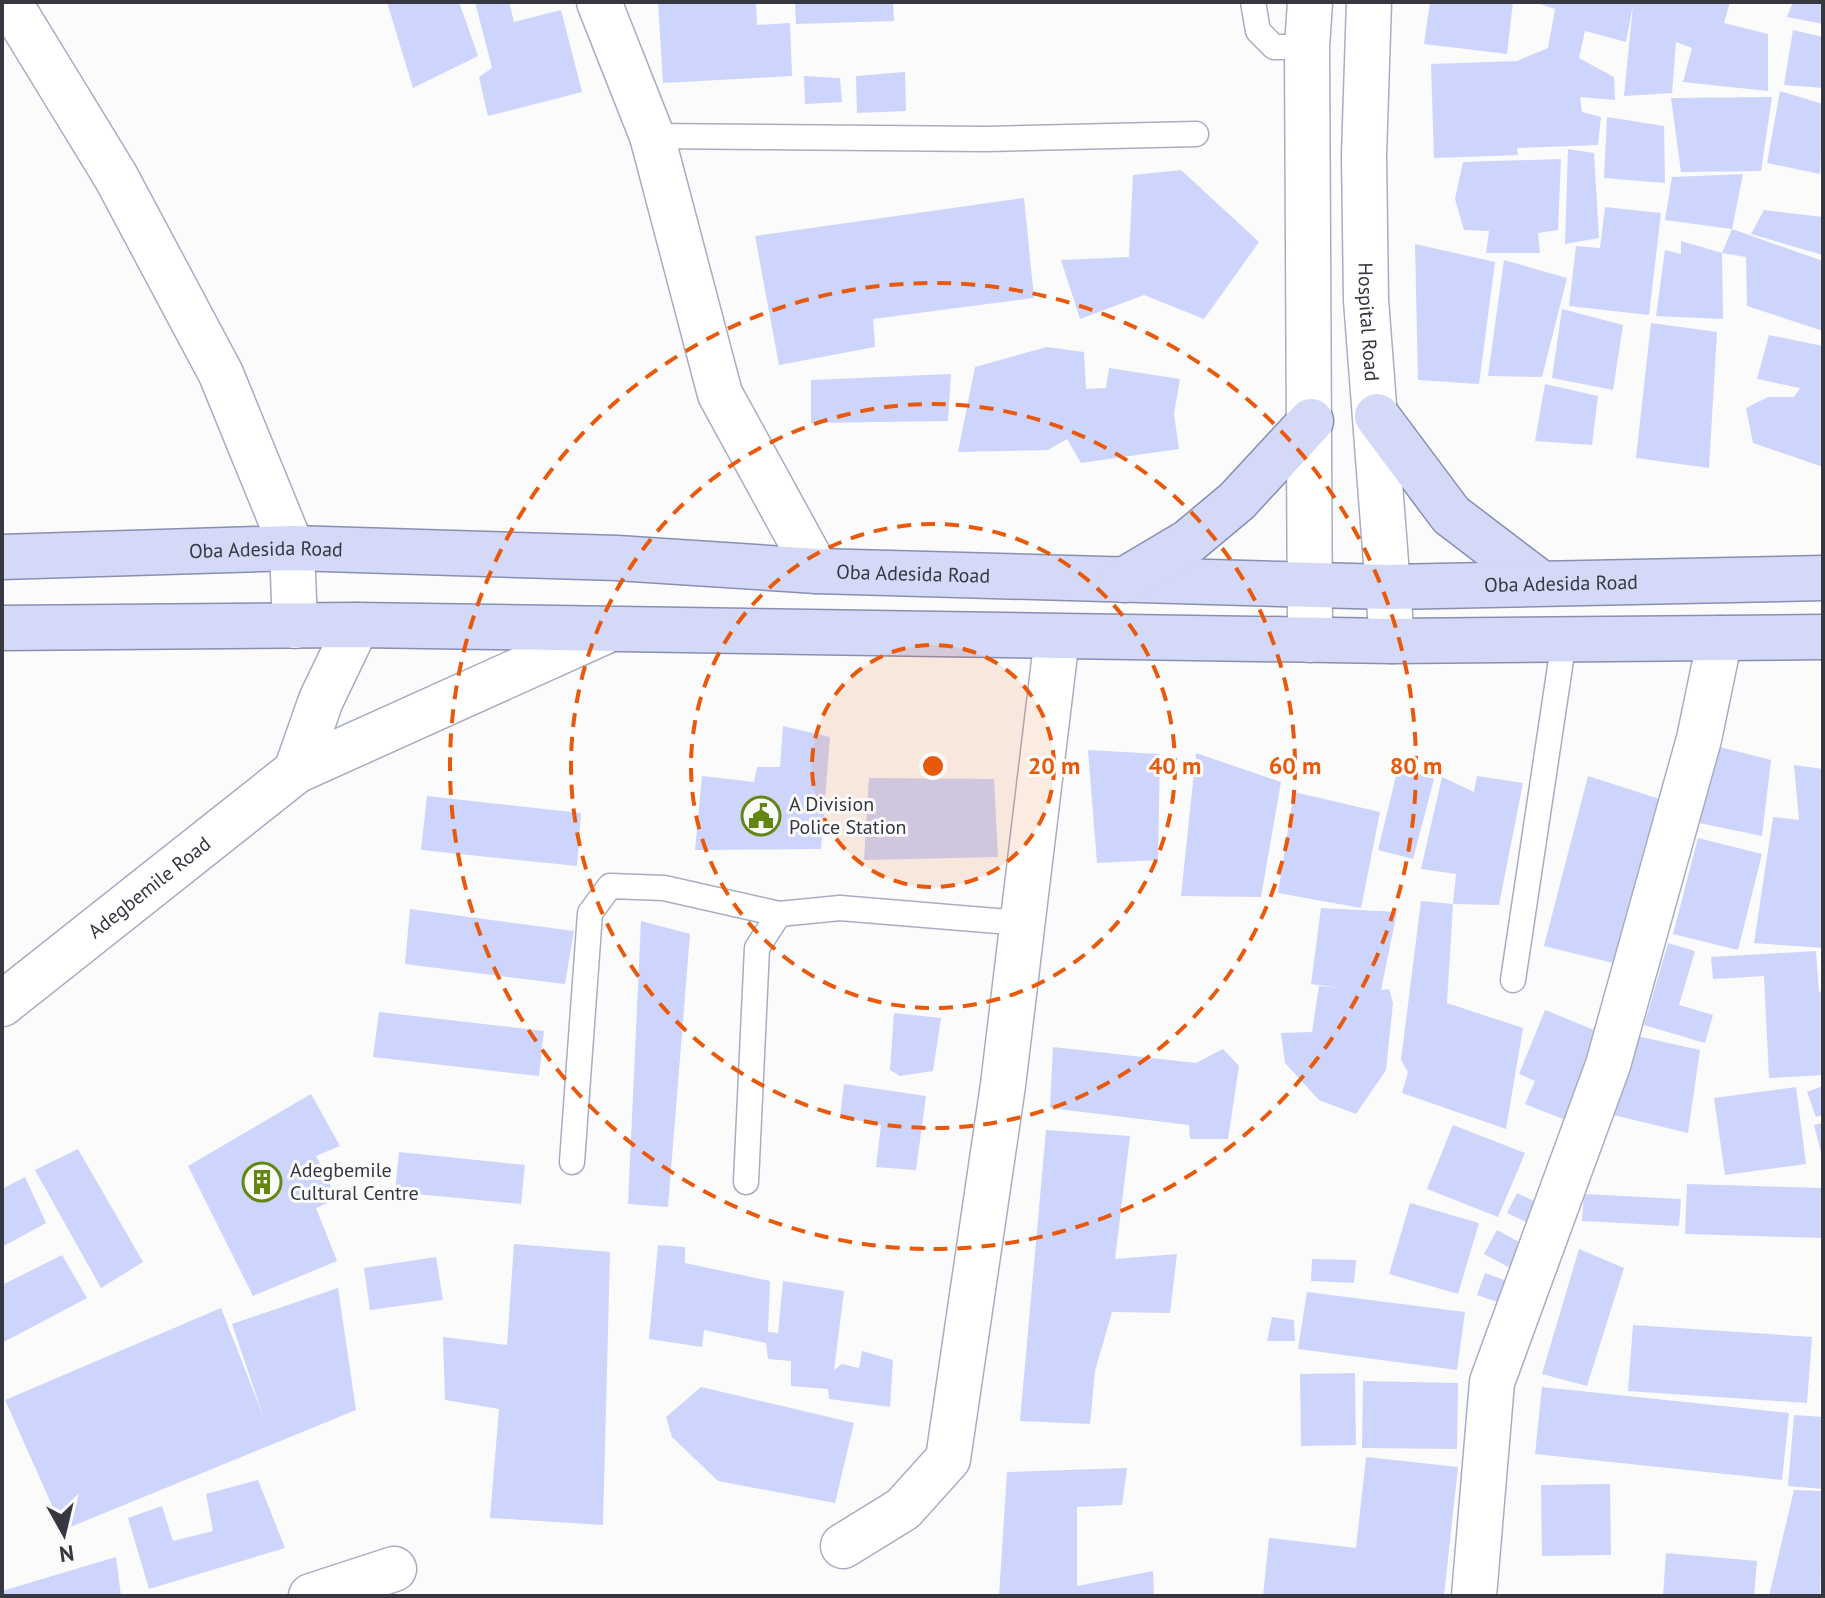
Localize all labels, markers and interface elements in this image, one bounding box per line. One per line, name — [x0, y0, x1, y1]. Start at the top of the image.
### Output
street label: Hospital Road — [1352, 262, 1385, 382]
street label: Oba Adesida Road — [189, 535, 343, 564]
street label: Oba Adesida Road — [836, 559, 991, 589]
street label: Oba Adesida Road — [1484, 569, 1638, 598]
text: 20 m — [1028, 750, 1080, 781]
text: 40 m — [1149, 750, 1201, 781]
text: 60 m — [1269, 750, 1321, 781]
text: 80 m — [1390, 750, 1442, 781]
centre of rings — [919, 752, 947, 780]
place label: A Division Police Station — [789, 791, 907, 840]
public building icon: A Division Police Station — [740, 795, 782, 837]
street label: Adegbemile Road — [83, 831, 216, 944]
place label: Adegbemile Cultural Centre — [290, 1157, 419, 1206]
building icon: Adegbemile Cultural Centre — [241, 1161, 283, 1203]
north arrow — [24, 1494, 104, 1574]
text: N — [58, 1539, 76, 1569]

